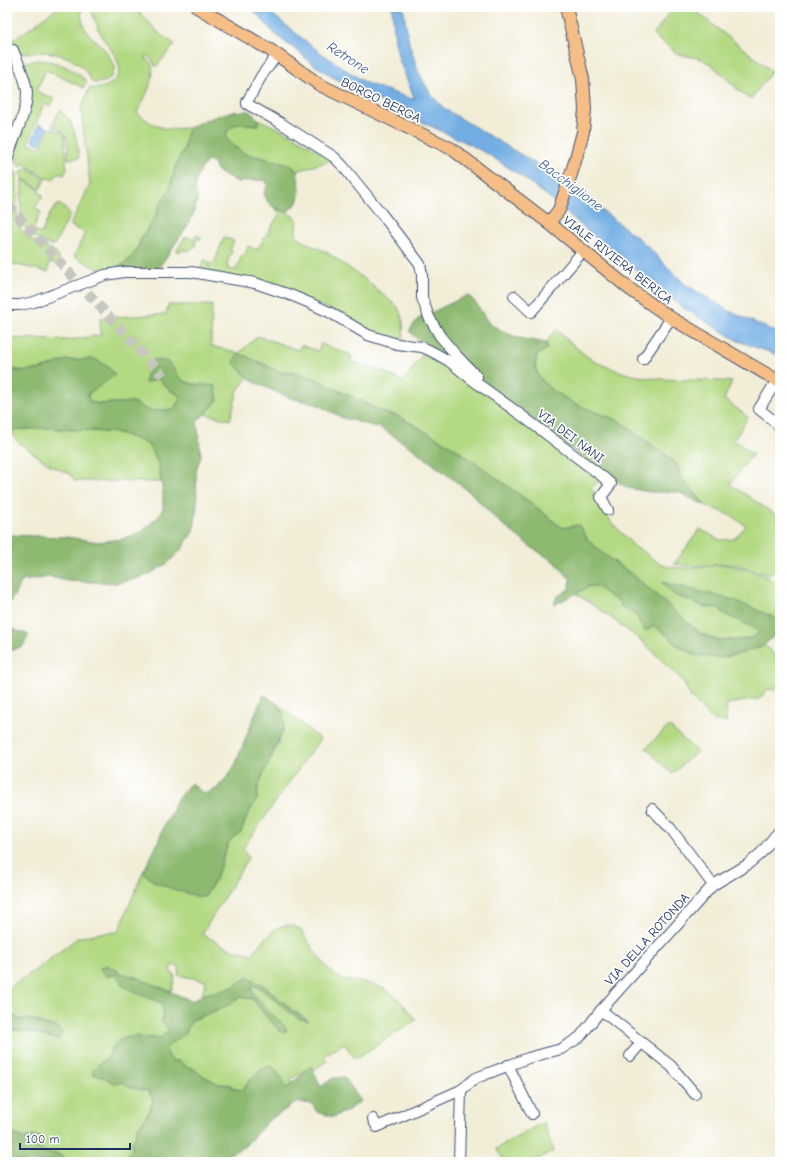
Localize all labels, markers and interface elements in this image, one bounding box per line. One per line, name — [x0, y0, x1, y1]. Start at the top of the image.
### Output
water label: Retrone — [324, 38, 372, 78]
street label: BORGO BERGA — [339, 74, 424, 126]
water label: Bacchiglione — [536, 155, 606, 215]
street label: VIALE RIVIERA BERICA — [560, 213, 676, 308]
street label: VIA DEI NANI — [535, 406, 607, 466]
street label: VIA DELLA ROTONDA — [602, 889, 693, 988]
scale bar — [20, 1125, 130, 1151]
text: 100 m — [26, 1132, 59, 1146]

